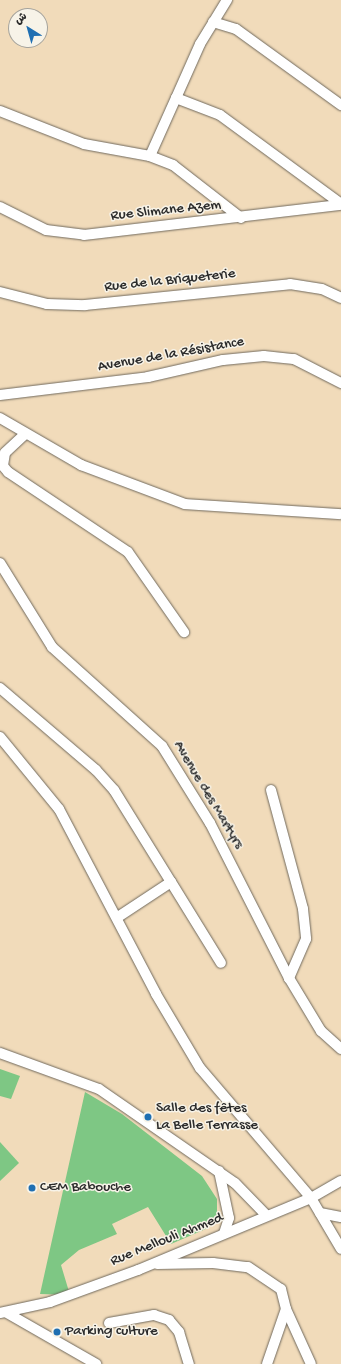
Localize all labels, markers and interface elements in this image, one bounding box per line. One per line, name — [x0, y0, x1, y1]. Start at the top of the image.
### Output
north arrow — [8, 8, 48, 48]
text: ش — [13, 11, 30, 28]
street label: Rue Slimane Azem — [110, 196, 222, 226]
street label: Rue de la Briqueterie — [104, 265, 236, 297]
street label: Avenue de la Résistance — [96, 333, 246, 377]
street label: Avenue des Martyrs — [169, 738, 247, 852]
place label: Salle des fêtes La Belle Terrasse — [156, 1099, 258, 1134]
marker: Salle des fêtes La Belle Terrasse — [143, 1112, 153, 1122]
place label: CEM Babouche — [40, 1179, 131, 1197]
marker: CEM Babouche — [27, 1183, 37, 1193]
street label: Rue Mellouli Ahmed — [108, 1209, 226, 1271]
place label: Parking culture — [65, 1323, 158, 1341]
marker: Parking culture — [52, 1327, 62, 1337]

